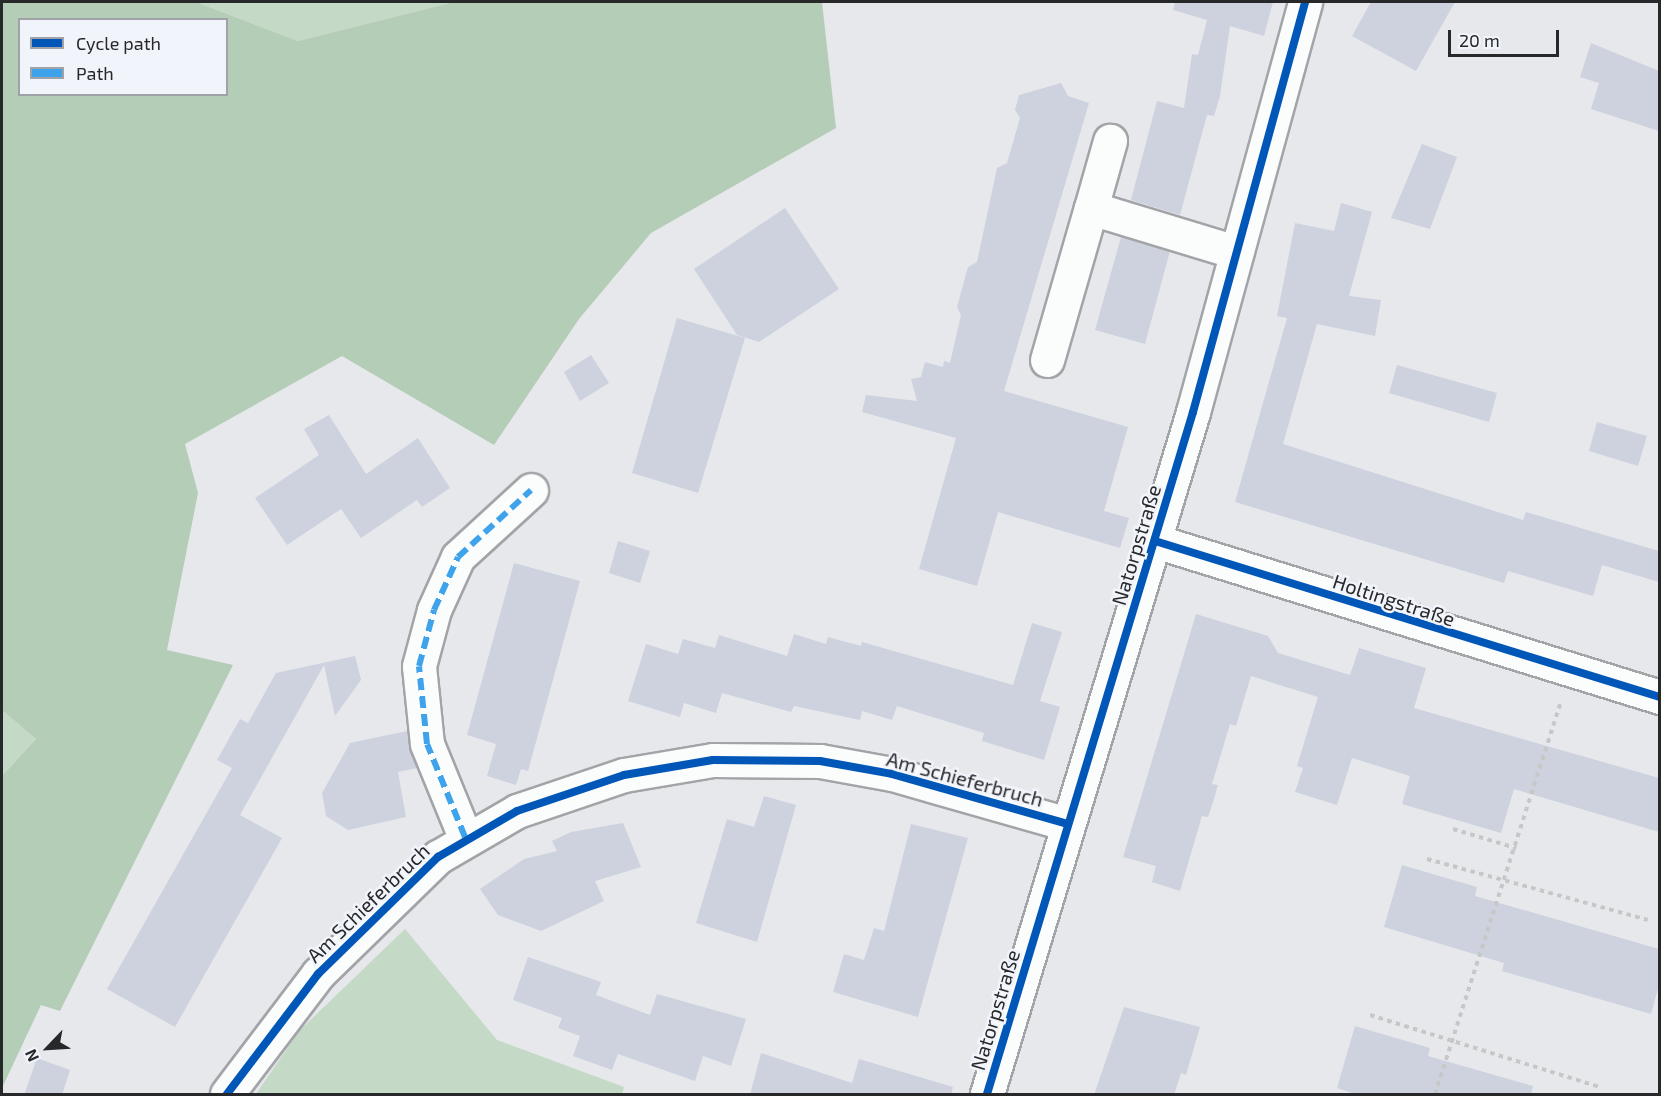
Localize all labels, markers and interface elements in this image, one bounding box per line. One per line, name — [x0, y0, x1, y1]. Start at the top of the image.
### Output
legend — [18, 18, 228, 96]
scale bar — [1451, 18, 1562, 56]
text: 20 m — [1459, 29, 1500, 51]
text: Cycle path — [76, 32, 161, 54]
text: Path — [76, 62, 114, 84]
street label: Natorpstraße — [1106, 482, 1166, 608]
street label: Holtingstraße — [1330, 569, 1458, 631]
street label: Am Schieferbruch — [884, 747, 1046, 811]
street label: Am Schieferbruch — [302, 838, 434, 968]
street label: Natorpstraße — [965, 947, 1025, 1073]
north arrow — [18, 1018, 78, 1078]
text: N — [20, 1047, 42, 1065]

